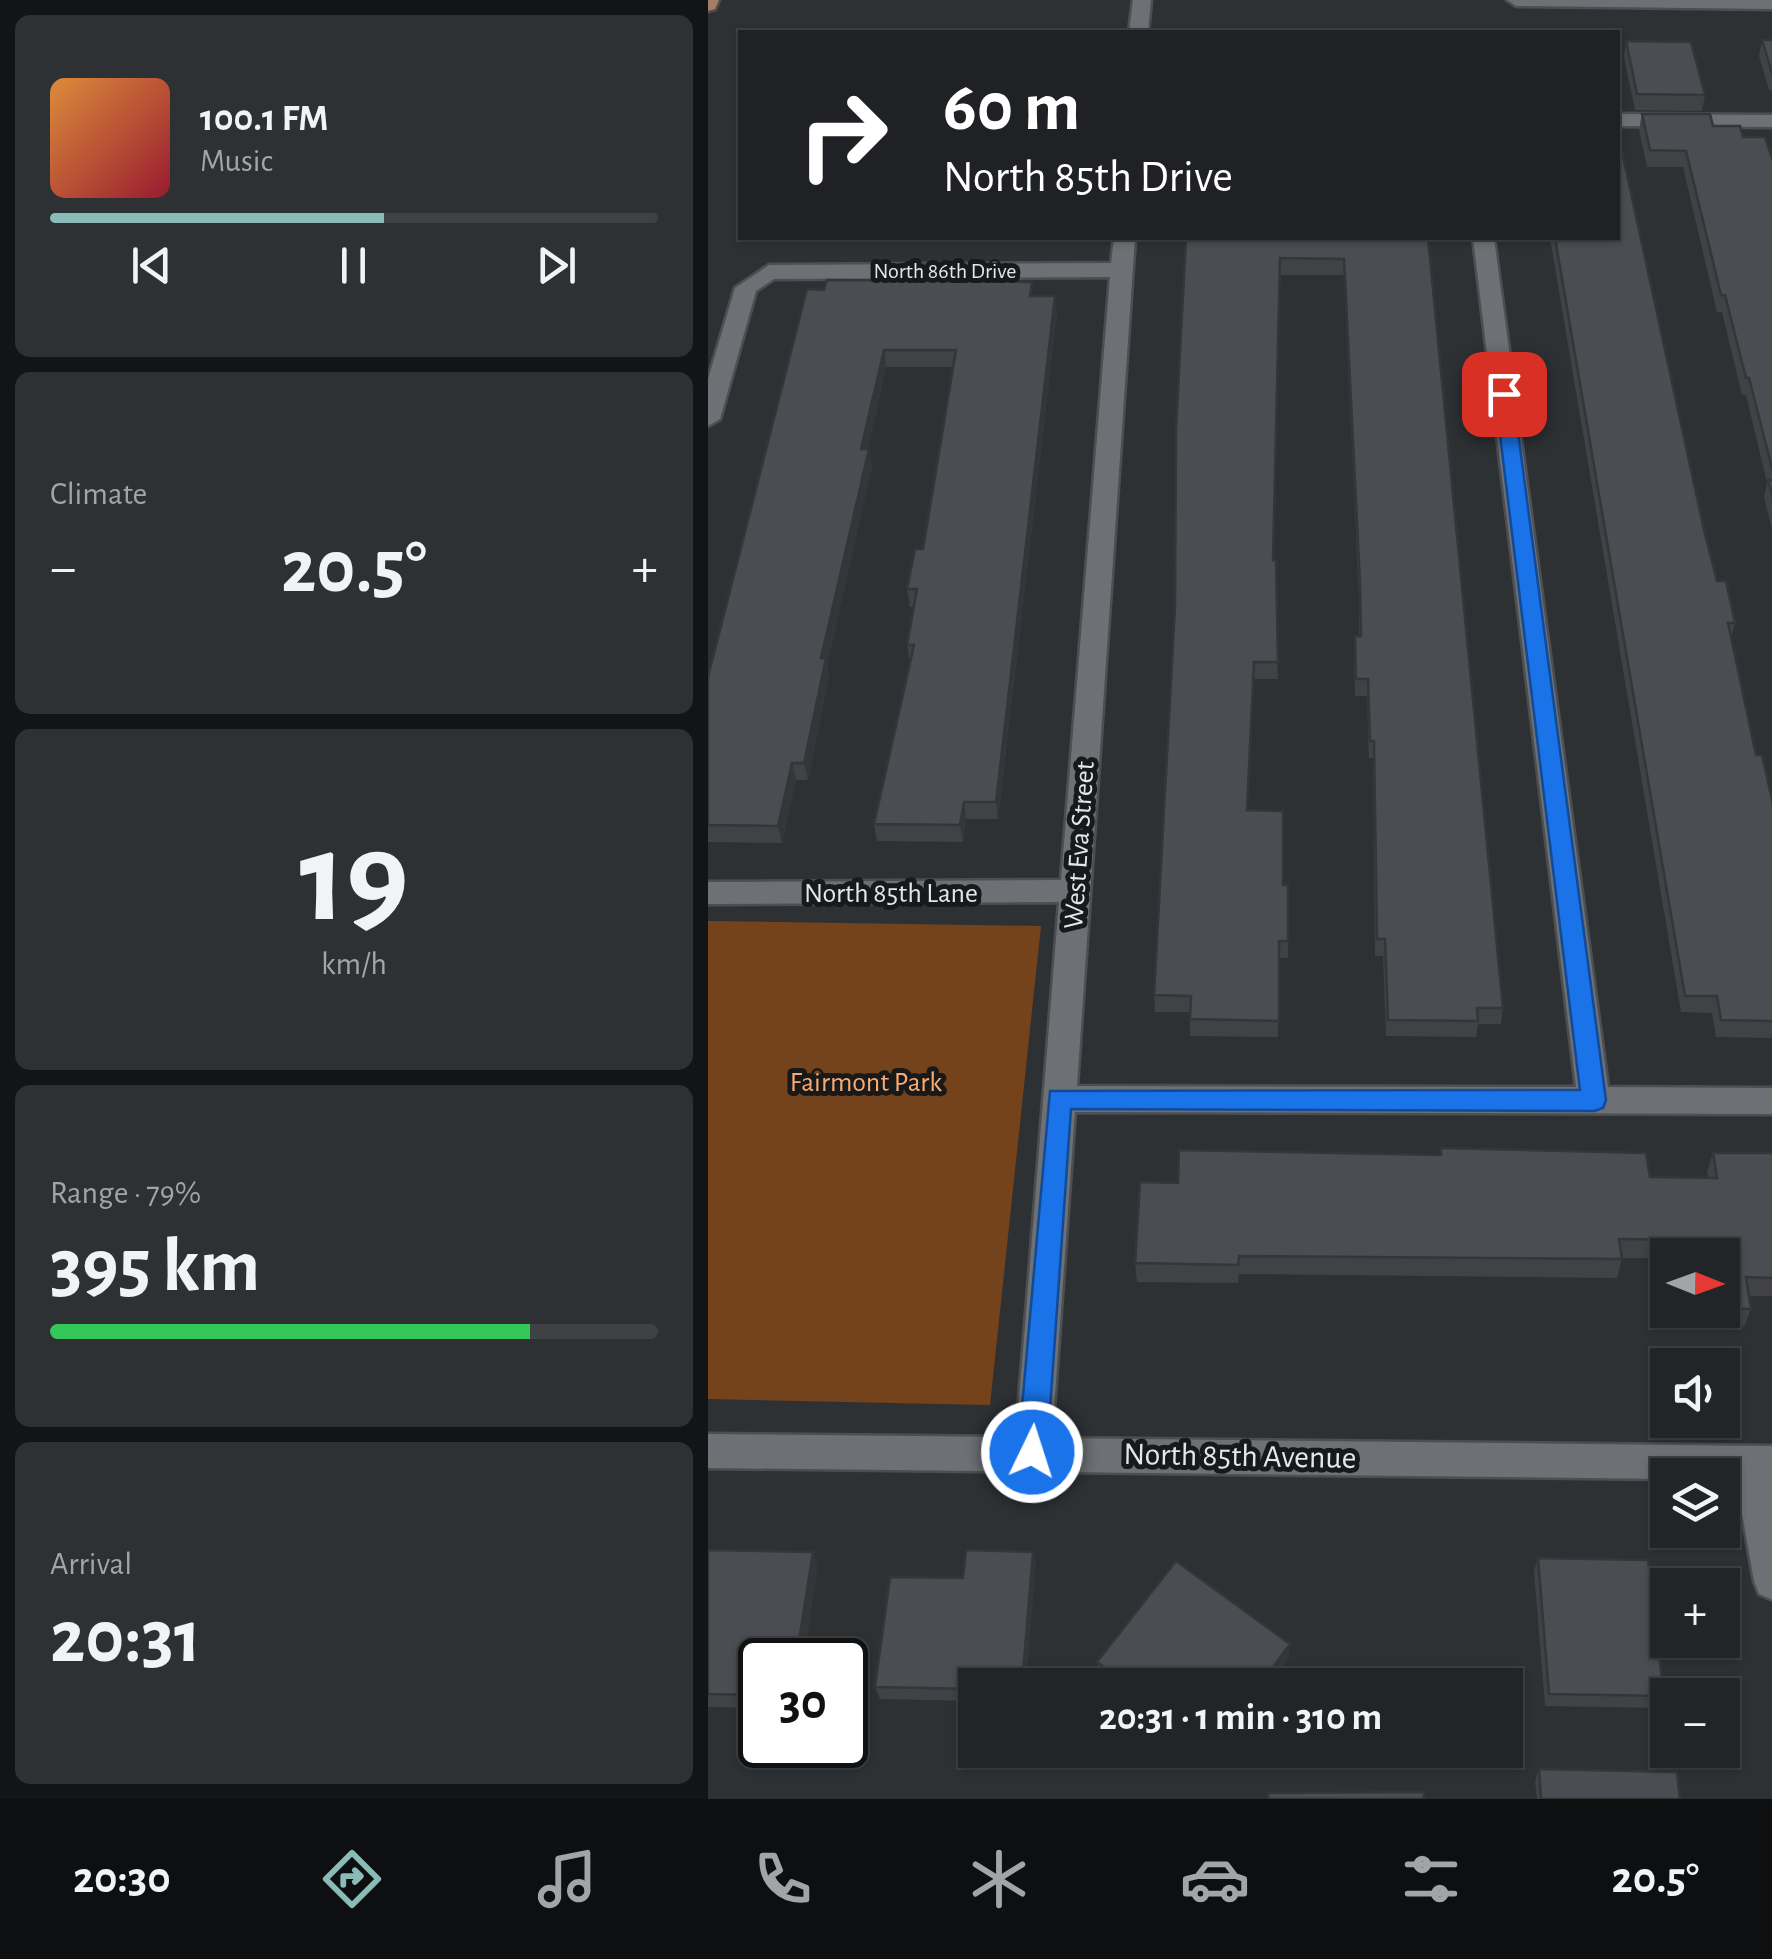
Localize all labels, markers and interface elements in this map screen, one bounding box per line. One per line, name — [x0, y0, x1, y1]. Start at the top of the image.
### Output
icon: right — [778, 70, 908, 200]
text: 60 m — [943, 73, 1080, 143]
text: 100.1 FM — [200, 100, 329, 138]
text: Music — [200, 145, 273, 177]
text: North 85th Drive — [943, 155, 1233, 200]
icon: previous — [124, 238, 179, 293]
icon: pause — [326, 238, 381, 293]
icon: next — [529, 238, 584, 293]
street label: North 86th Drive — [874, 260, 1016, 282]
pin — [1462, 352, 1547, 437]
icon: arrive — [1477, 367, 1532, 422]
text: Climate — [50, 478, 147, 510]
text: 20.5° — [281, 531, 427, 606]
text: − — [50, 541, 76, 596]
text: + — [632, 541, 658, 596]
street label: West Eva Street — [1060, 760, 1100, 930]
text: 19 — [299, 815, 409, 945]
street label: North 85th Lane — [804, 880, 978, 908]
text: km/h — [321, 948, 387, 980]
park label: Fairmont Park — [790, 1069, 942, 1097]
text: Range · 79% — [50, 1177, 201, 1209]
text: 395 km — [50, 1230, 260, 1305]
north arrow — [1650, 1238, 1740, 1328]
map controls — [1650, 1238, 1740, 1768]
button: sound — [1650, 1348, 1740, 1438]
position arrow — [980, 1400, 1084, 1504]
street label: North 85th Avenue — [1123, 1438, 1357, 1474]
button: layers — [1650, 1458, 1740, 1548]
text: Arrival — [50, 1548, 132, 1580]
button: + — [1650, 1568, 1740, 1658]
text: 20:31 — [50, 1601, 201, 1676]
speed limit sign: 30 — [738, 1638, 868, 1768]
button: − — [1650, 1678, 1740, 1768]
text: 20:31 · 1 min · 310 m — [1099, 1699, 1382, 1737]
icon: directions — [317, 1844, 387, 1914]
icon: music — [532, 1844, 602, 1914]
icon: phone — [748, 1844, 818, 1914]
icon: climate — [964, 1844, 1034, 1914]
icon: car — [1180, 1844, 1250, 1914]
icon: filters — [1396, 1844, 1466, 1914]
text: 20:30 — [73, 1856, 171, 1901]
text: 20.5° — [1612, 1856, 1699, 1901]

